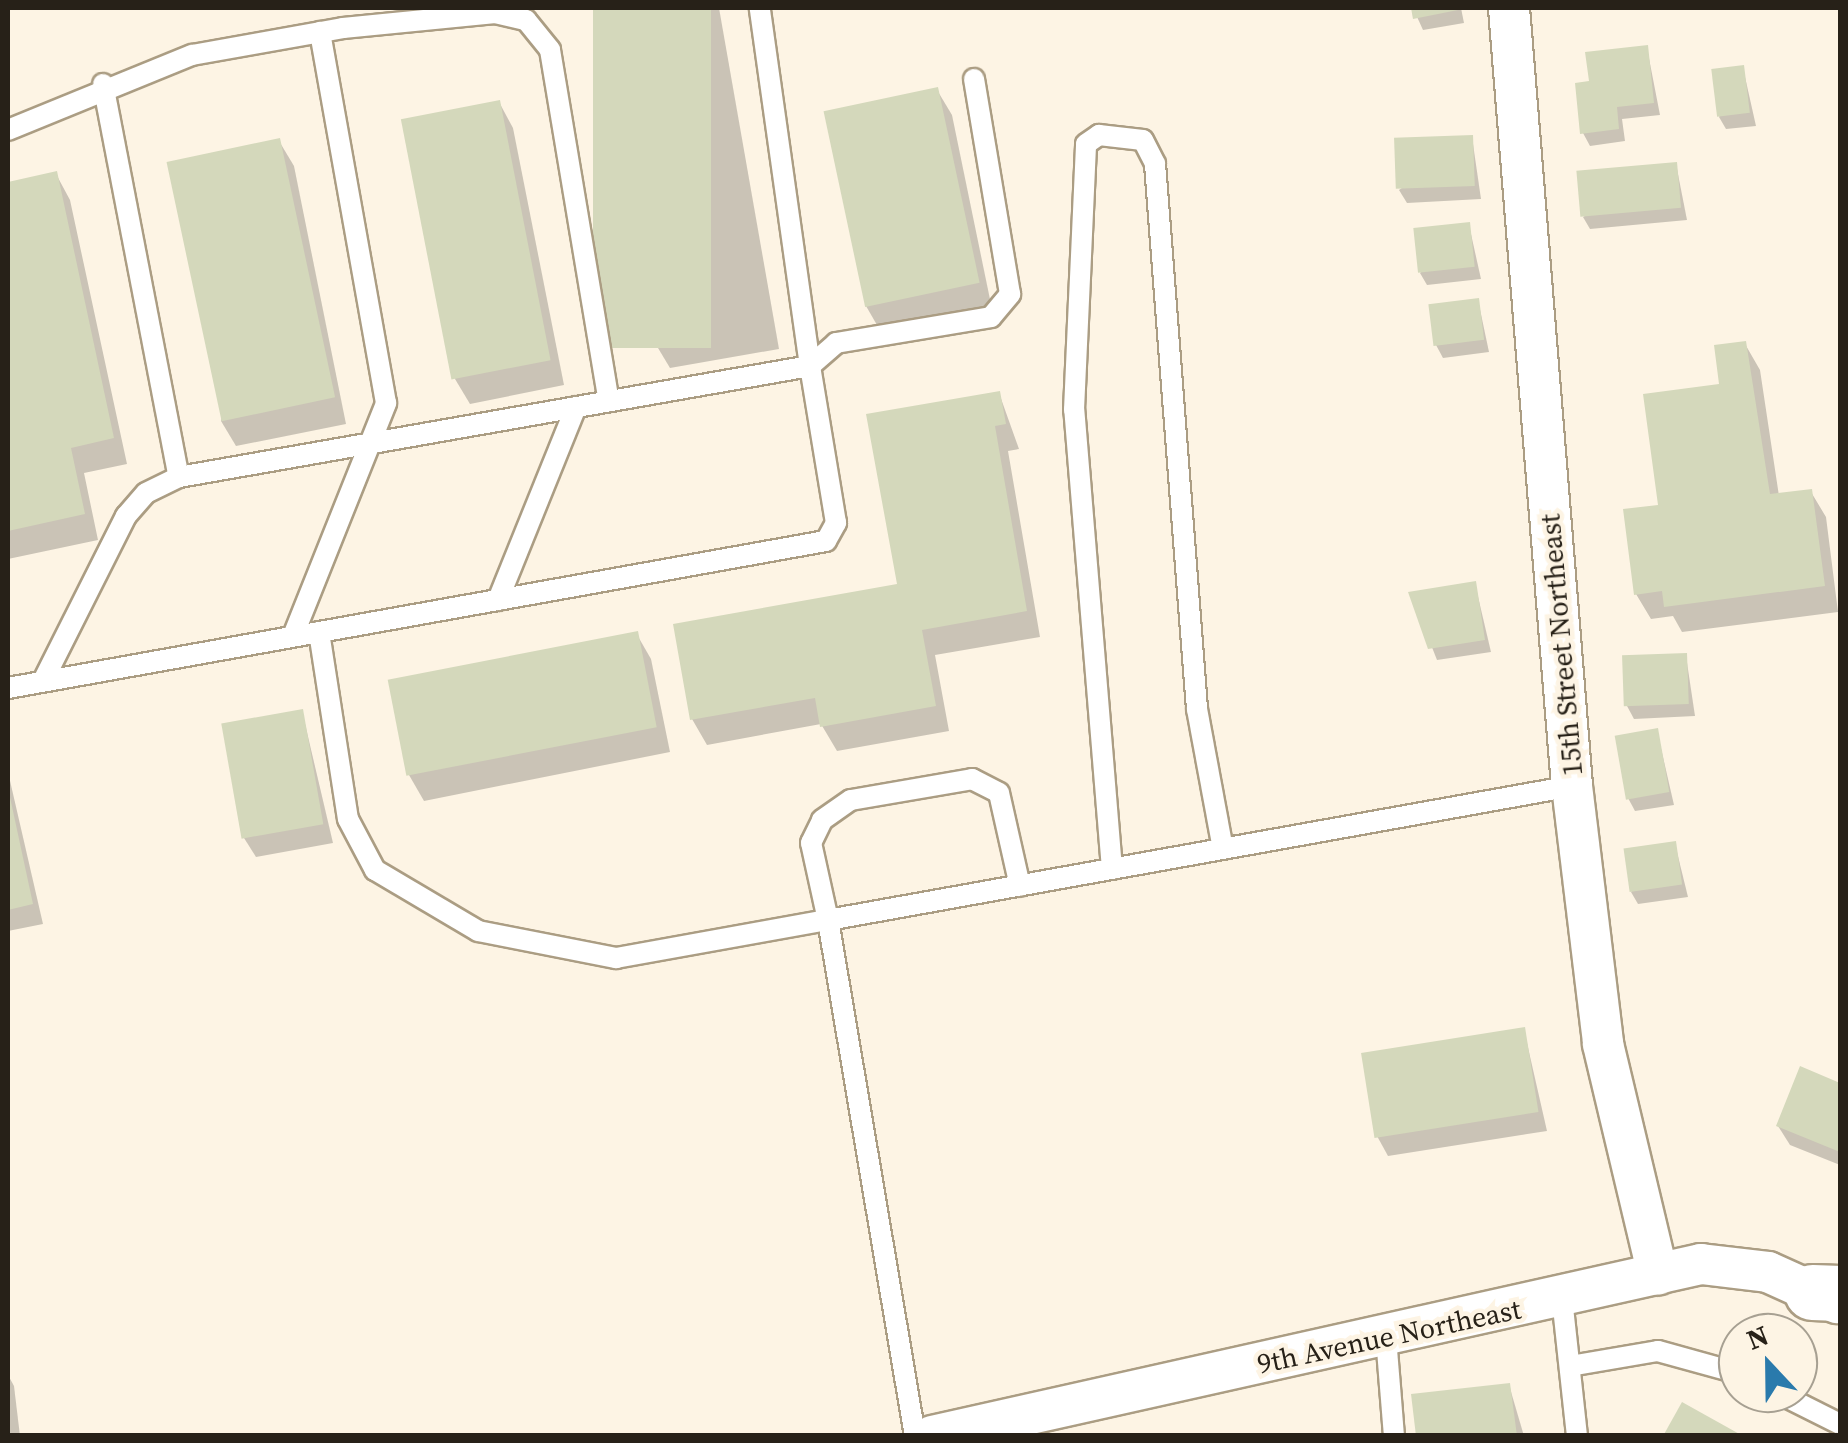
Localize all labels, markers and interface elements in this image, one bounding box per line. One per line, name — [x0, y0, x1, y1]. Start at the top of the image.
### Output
street label: 15th Street Northeast — [1533, 513, 1589, 777]
street label: 9th Avenue Northeast — [1254, 1292, 1524, 1380]
north arrow — [1718, 1313, 1818, 1413]
text: N — [1741, 1316, 1774, 1358]

